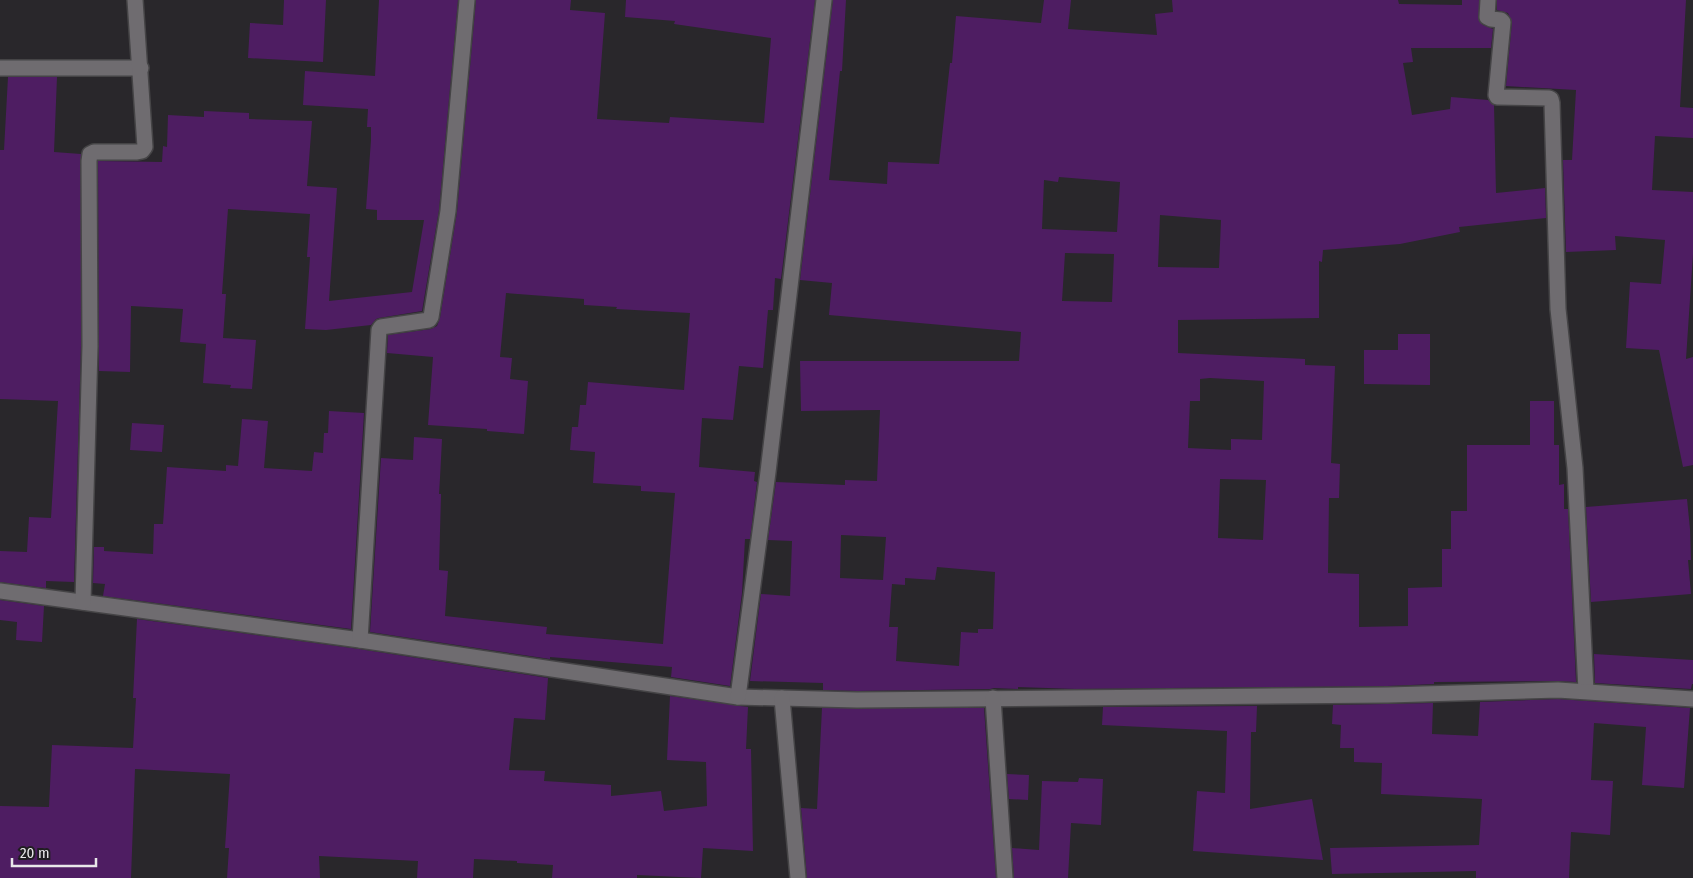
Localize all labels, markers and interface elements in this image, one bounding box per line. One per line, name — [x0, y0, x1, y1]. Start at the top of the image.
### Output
scale bar — [12, 836, 96, 868]
text: 20 m — [20, 844, 50, 862]

